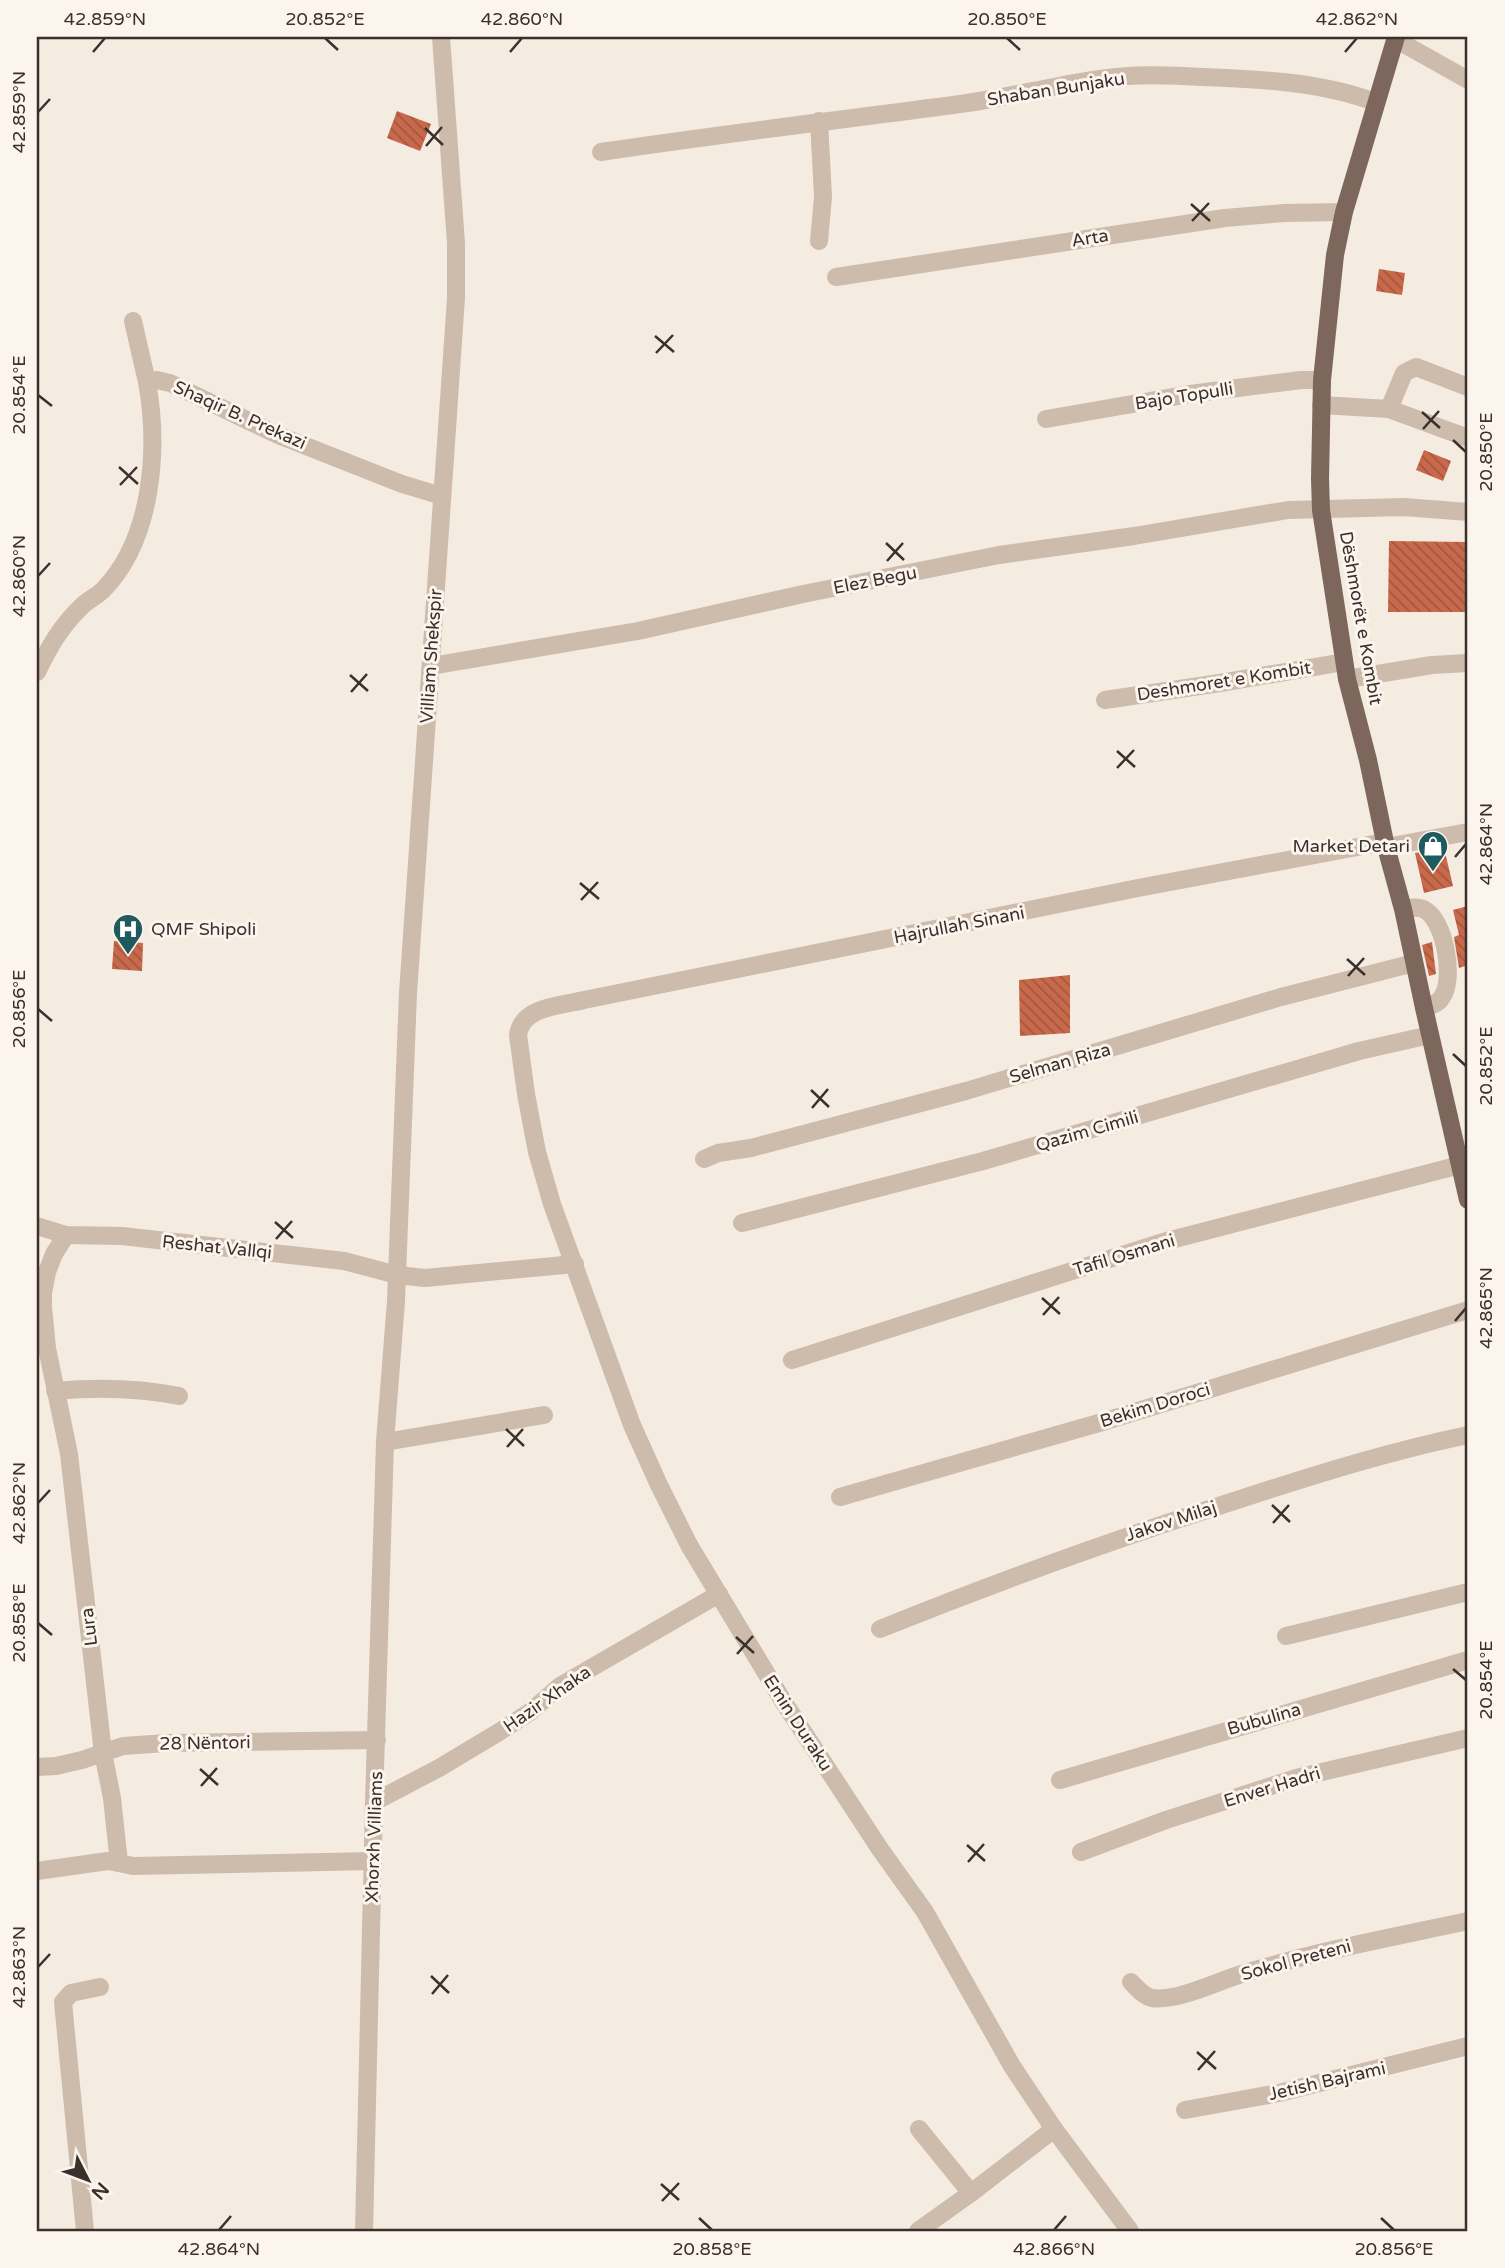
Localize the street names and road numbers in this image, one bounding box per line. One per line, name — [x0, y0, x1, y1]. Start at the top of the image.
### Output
street label: Shaban Bunjaku — [986, 67, 1126, 111]
street label: Arta — [1070, 224, 1110, 252]
street label: Shaqir B. Prekazi — [170, 376, 310, 454]
street label: Bajo Topulli — [1133, 377, 1235, 415]
street label: Dëshmorët e Kombit — [1335, 529, 1387, 707]
street label: Elez Begu — [831, 561, 919, 599]
street label: Villiam Shekspir — [415, 588, 447, 724]
street label: Deshmoret e Kombit — [1135, 656, 1313, 706]
street label: Hajrullah Sinani — [892, 902, 1026, 948]
street label: Selman Riza — [1007, 1038, 1113, 1088]
street label: Qazim Cimili — [1033, 1106, 1141, 1156]
street label: Tafil Osmani — [1070, 1229, 1178, 1281]
street label: Reshat Vallqi — [161, 1230, 273, 1264]
street label: Bekim Doroci — [1097, 1378, 1213, 1432]
street label: Jakov Milaj — [1123, 1496, 1219, 1546]
street label: Lura — [76, 1607, 102, 1647]
street label: Hazir Xhaka — [499, 1661, 595, 1737]
street label: Emin Duraku — [759, 1671, 837, 1775]
street label: Bubulina — [1225, 1698, 1303, 1740]
street label: 28 Nëntori — [159, 1731, 251, 1755]
street label: Enver Hadri — [1221, 1762, 1323, 1812]
street label: Xhorxh Villiams — [361, 1771, 387, 1903]
street label: Sokol Preteni — [1239, 1935, 1353, 1985]
street label: Jetish Bajrami — [1266, 2057, 1388, 2105]

